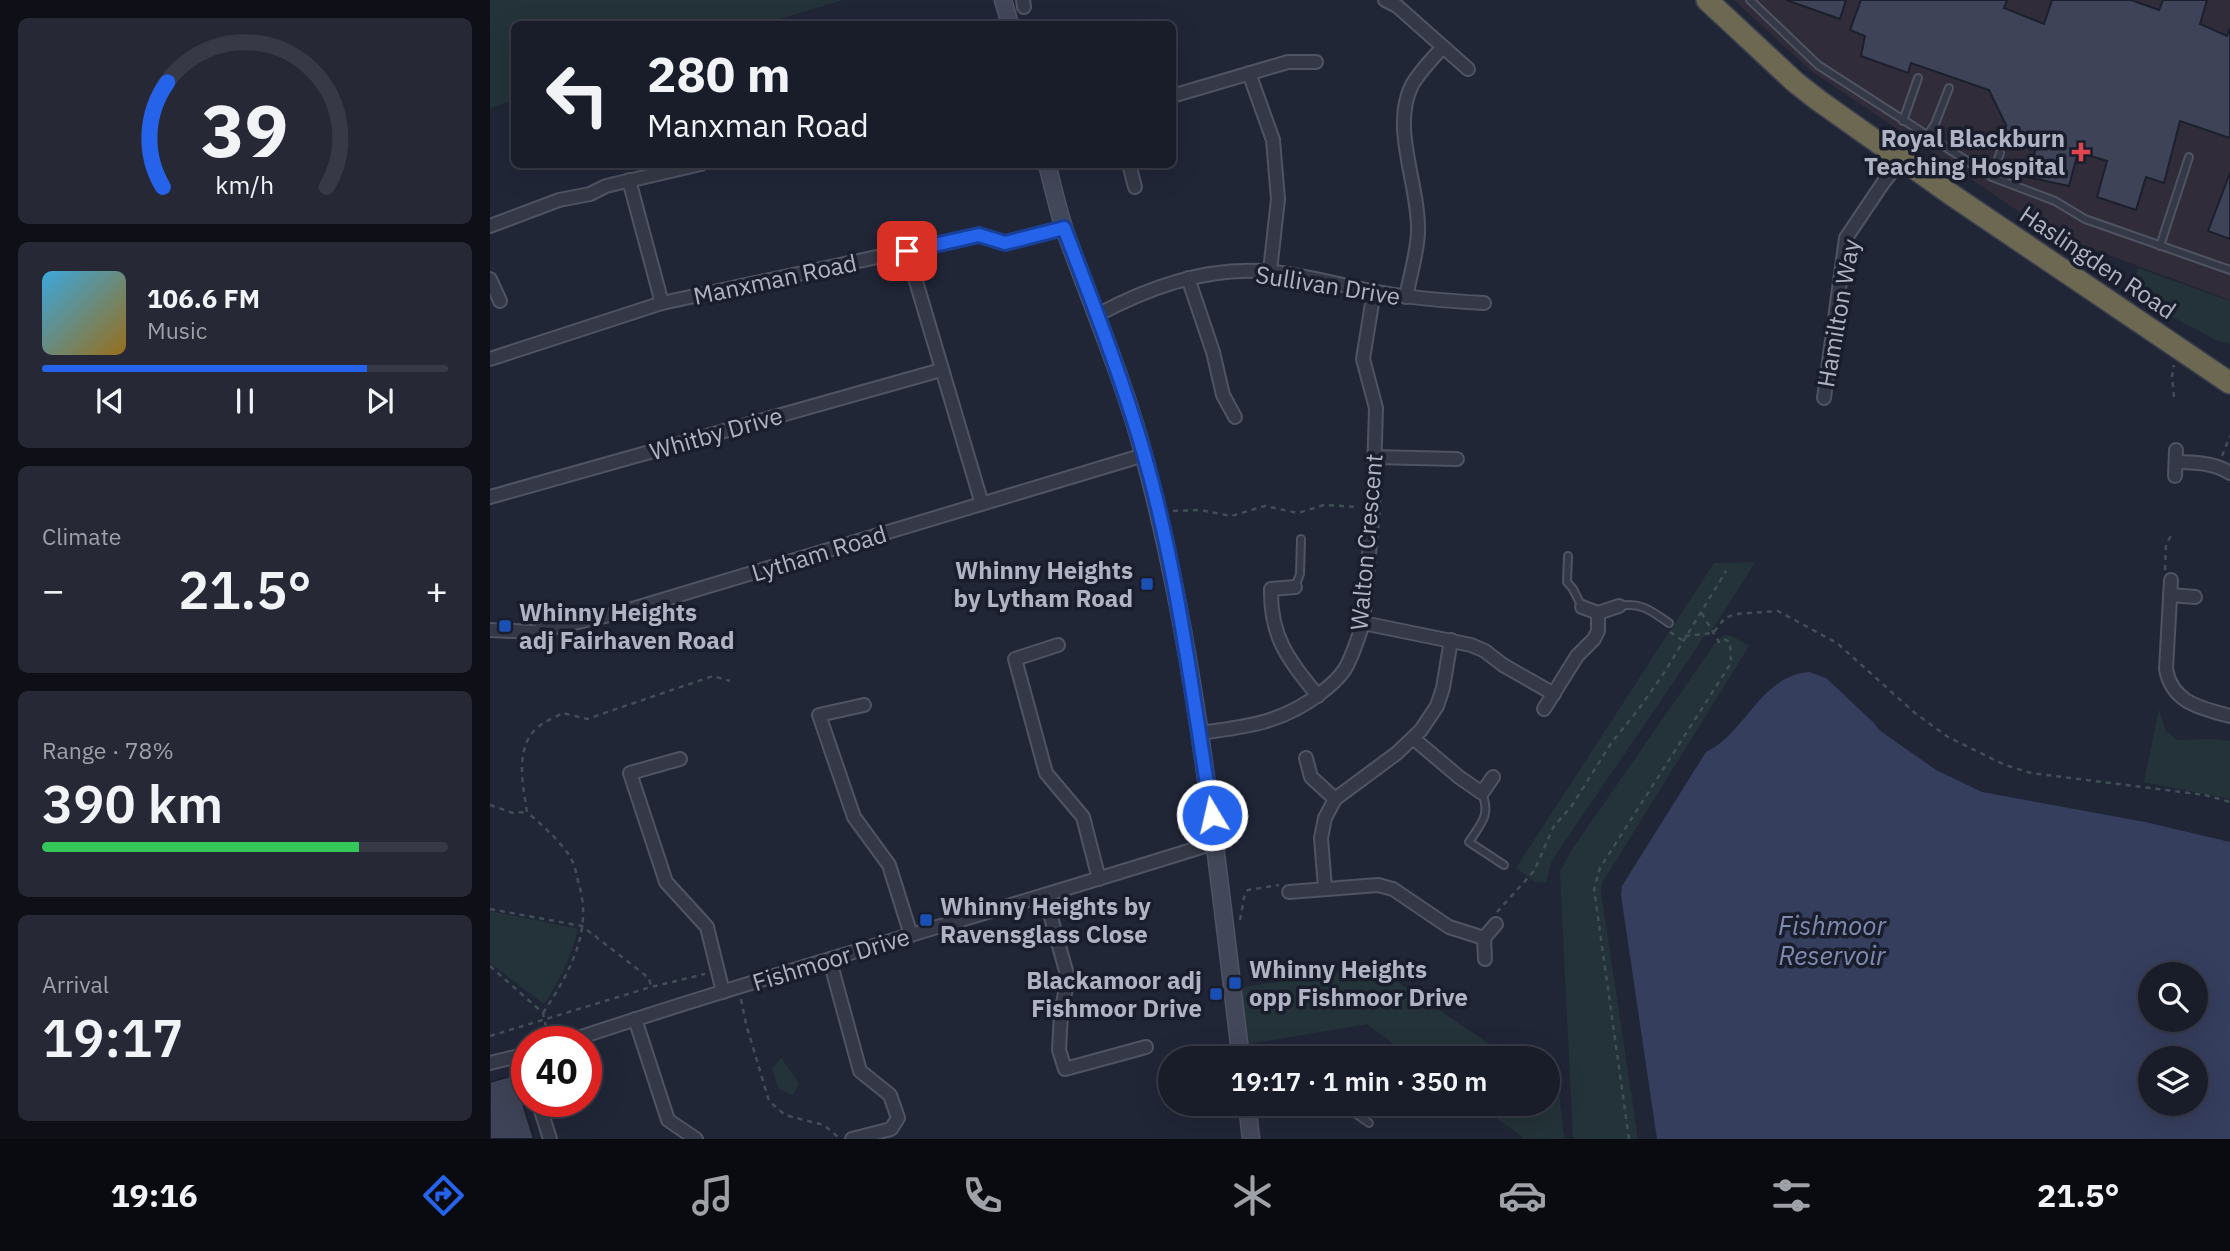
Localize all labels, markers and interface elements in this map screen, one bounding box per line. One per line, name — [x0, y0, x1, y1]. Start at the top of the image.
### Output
text: 280 m — [647, 42, 791, 105]
icon: left — [532, 49, 623, 140]
text: 39 — [201, 82, 289, 177]
text: Manxman Road — [647, 104, 869, 146]
place label: Royal Blackburn Teaching Hospital — [1864, 122, 2065, 182]
marker: Royal Blackburn Teaching Hospital — [2071, 142, 2091, 162]
text: km/h — [216, 168, 274, 201]
street label: Haslingden Road — [2014, 198, 2182, 326]
pin — [877, 221, 937, 281]
icon: arrive — [888, 232, 926, 270]
street label: Hamilton Way — [1809, 236, 1867, 390]
street label: Manxman Road — [690, 246, 860, 312]
street label: Sullivan Drive — [1253, 258, 1403, 312]
text: 106.6 FM — [147, 281, 260, 315]
text: Music — [147, 315, 207, 345]
icon: previous — [91, 382, 129, 420]
icon: pause — [226, 382, 264, 420]
icon: next — [361, 382, 399, 420]
street label: Whitby Drive — [646, 399, 786, 467]
street label: Walton Crescent — [1342, 452, 1390, 632]
street label: Lytham Road — [748, 517, 890, 589]
text: Climate — [42, 521, 121, 551]
place label: Whinny Heights by Lytham Road — [954, 554, 1133, 614]
text: 21.5° — [178, 556, 312, 623]
text: − — [42, 565, 65, 614]
text: + — [425, 565, 448, 614]
marker: Whinny Heights by Lytham Road — [1139, 576, 1155, 592]
place label: Whinny Heights adj Fairhaven Road — [519, 596, 735, 656]
marker: Whinny Heights adj Fairhaven Road — [497, 618, 513, 634]
text: Range · 78% — [42, 735, 174, 765]
text: 390 km — [42, 770, 223, 837]
position arrow — [1175, 778, 1249, 852]
place label: Whinny Heights by Ravensglass Close — [940, 890, 1151, 950]
water label: Fishmoor Reservoir — [1778, 908, 1888, 972]
marker: Whinny Heights by Ravensglass Close — [918, 912, 934, 928]
street label: Fishmoor Drive — [749, 920, 913, 998]
place label: Whinny Heights opp Fishmoor Drive — [1249, 953, 1468, 1013]
map controls — [2138, 962, 2208, 1116]
button: search — [2138, 962, 2208, 1032]
place label: Blackamoor adj Fishmoor Drive — [1026, 964, 1202, 1024]
text: Arrival — [42, 969, 109, 999]
marker: Whinny Heights opp Fishmoor Drive — [1227, 975, 1243, 991]
marker: Blackamoor adj Fishmoor Drive — [1208, 986, 1224, 1002]
text: 19:17 — [42, 1004, 183, 1071]
speed limit sign: 40 — [511, 1026, 602, 1117]
button: layers — [2138, 1046, 2208, 1116]
text: 19:17 · 1 min · 350 m — [1231, 1064, 1487, 1098]
icon: directions — [419, 1171, 468, 1220]
icon: music — [688, 1171, 737, 1220]
icon: phone — [958, 1171, 1007, 1220]
icon: climate — [1228, 1171, 1277, 1220]
icon: car — [1498, 1171, 1547, 1220]
icon: filters — [1767, 1171, 1816, 1220]
text: 19:16 — [110, 1174, 198, 1216]
text: 21.5° — [2037, 1174, 2120, 1216]

